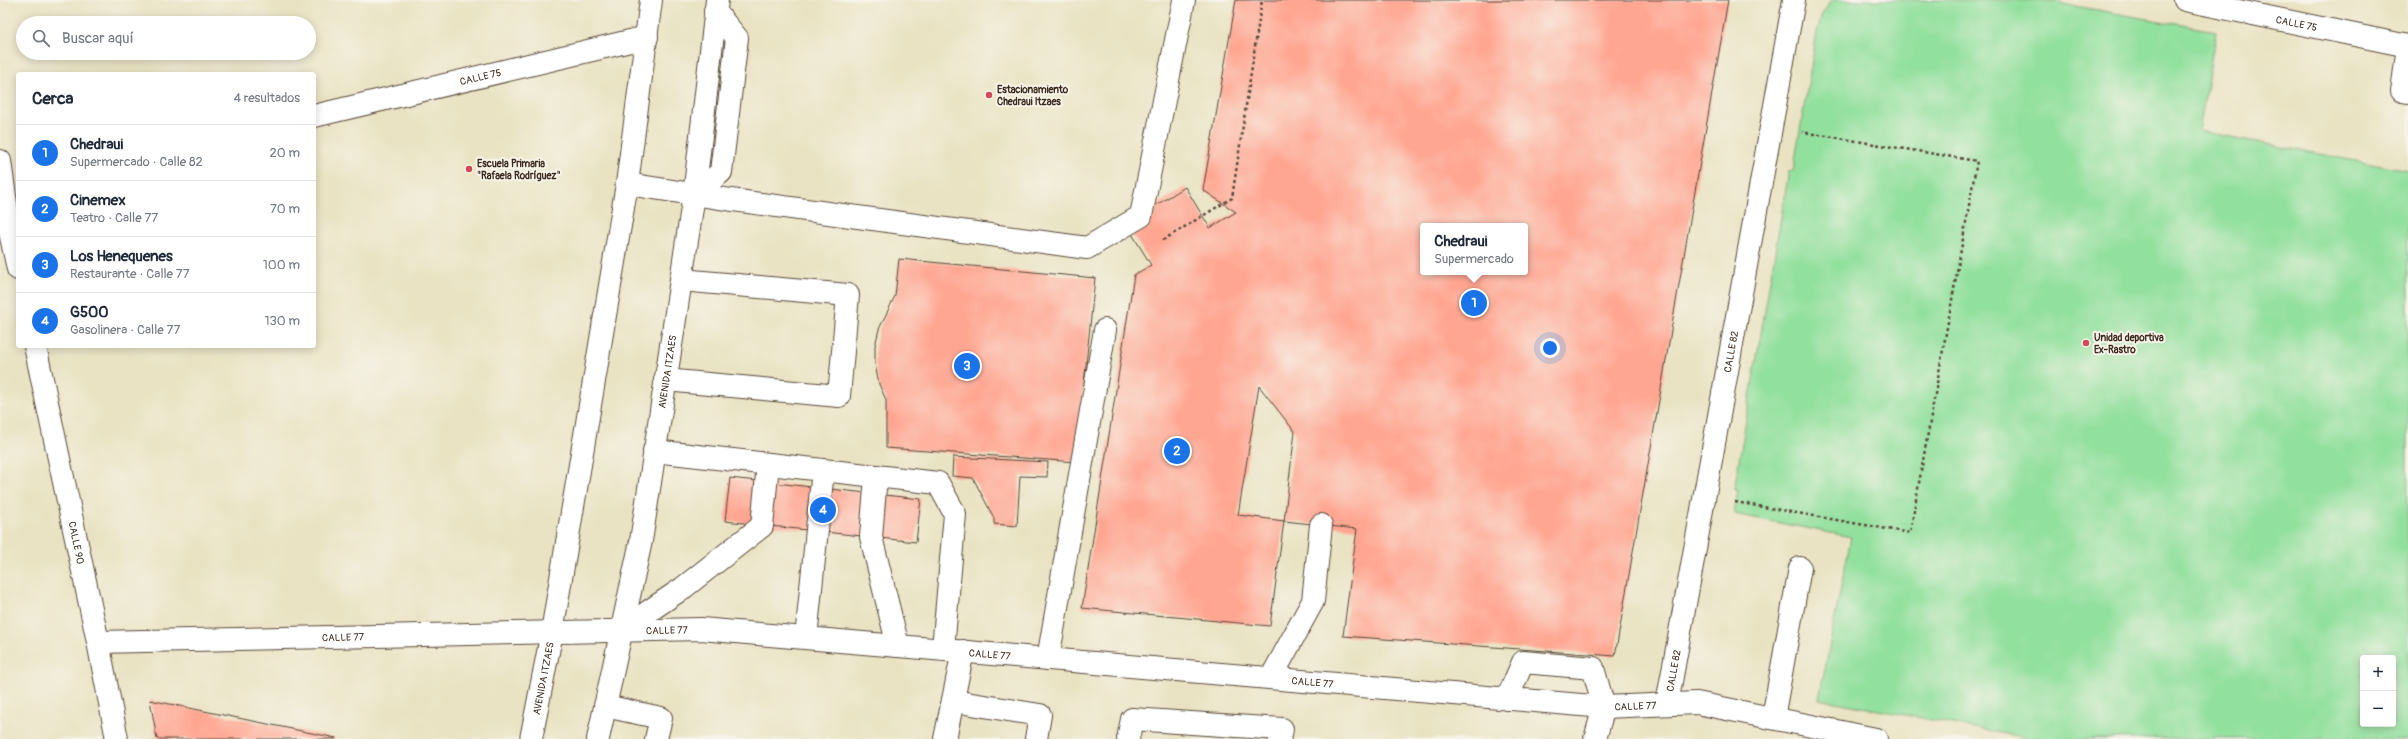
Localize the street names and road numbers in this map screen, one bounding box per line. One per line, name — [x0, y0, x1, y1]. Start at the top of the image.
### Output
street label: CALLE 75 — [2275, 14, 2318, 34]
street label: CALLE 75 — [459, 67, 502, 88]
street label: CALLE 82 — [1722, 330, 1741, 374]
street label: AVENIDA ITZAES — [656, 334, 679, 409]
street label: CALLE 90 — [65, 520, 86, 565]
street label: CALLE 77 — [646, 624, 689, 637]
street label: CALLE 77 — [322, 631, 365, 644]
street label: AVENIDA ITZAES — [531, 641, 557, 716]
street label: CALLE 77 — [968, 647, 1012, 663]
street label: CALLE 82 — [1664, 649, 1684, 692]
street label: CALLE 77 — [1291, 675, 1335, 691]
street label: CALLE 77 — [1614, 700, 1657, 714]

